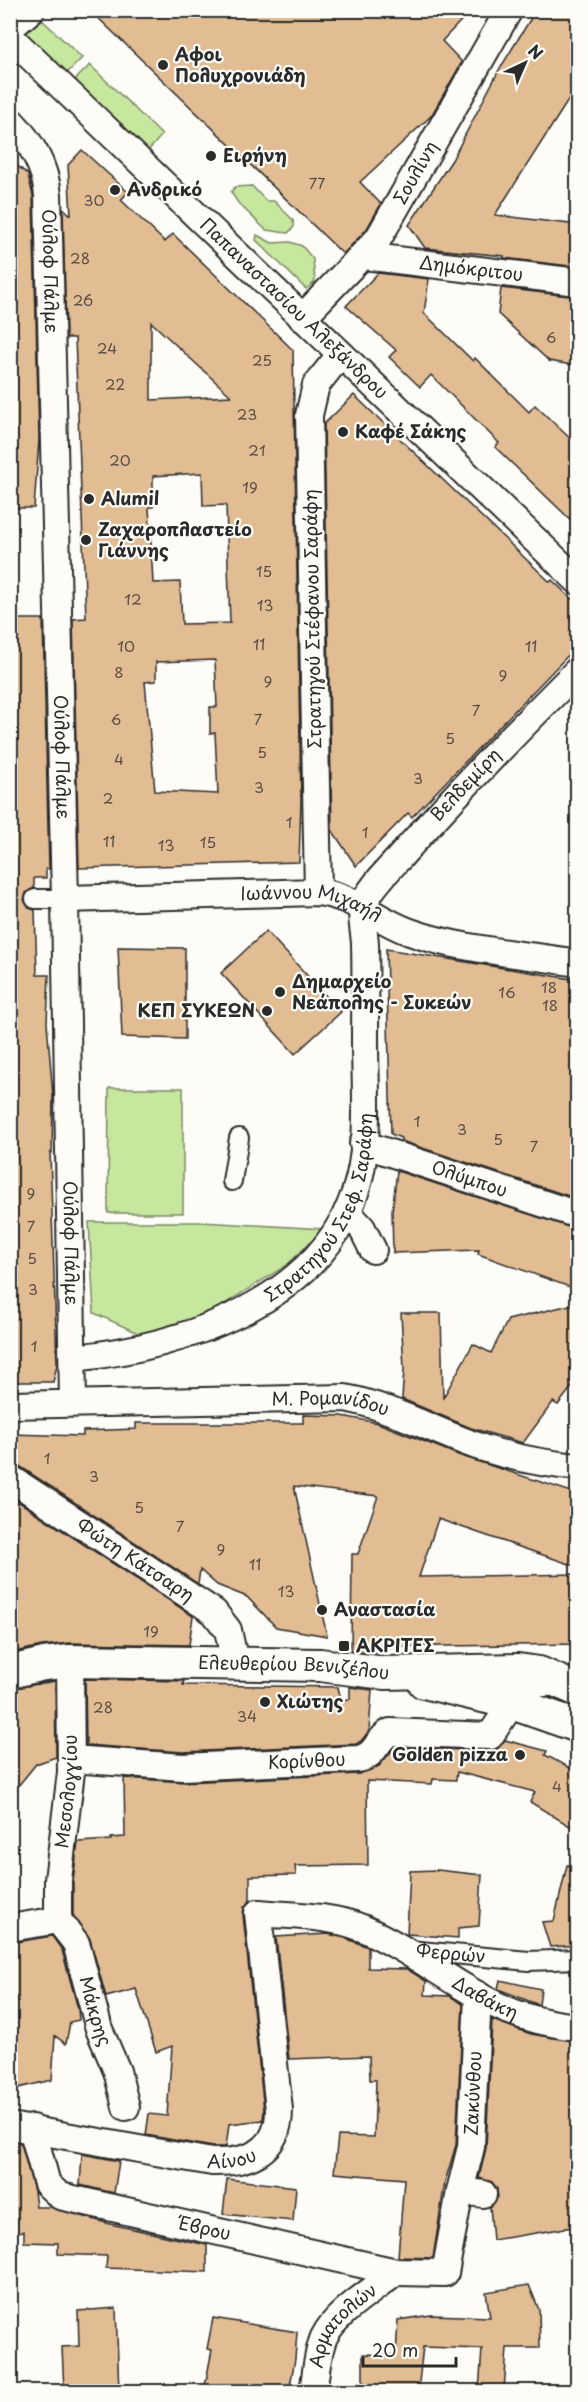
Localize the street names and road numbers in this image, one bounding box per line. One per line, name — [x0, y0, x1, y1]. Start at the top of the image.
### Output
street label: Σουλίνη — [386, 135, 443, 209]
street label: Ούλοφ Πάλμε — [36, 209, 66, 334]
street label: Παπαναστασίου Αλεξάνδρου — [195, 211, 395, 404]
street label: Δημόκριτου — [418, 248, 525, 287]
street label: Στρατηγού Στέφανου Σαράφη — [296, 489, 327, 749]
street label: Ούλοφ Πάλμε — [48, 695, 78, 820]
street label: Βελδεμίρη — [423, 741, 506, 827]
street label: Ιωάννου Μιχαήλ — [240, 877, 387, 928]
street label: Στρατηγού Στεφ. Σαράφη — [259, 1113, 378, 1308]
street label: Ολύμπου — [428, 1153, 511, 1203]
street label: Ούλοφ Πάλμε — [57, 1181, 86, 1306]
street label: Μ. Ρομανίδου — [271, 1383, 393, 1422]
street label: Φώτη Κάτσαρη — [72, 1511, 200, 1608]
street label: Ελευθερίου Βενιζέλου — [198, 1648, 391, 1685]
street label: Μεσολογγίου — [47, 1735, 83, 1850]
street label: Κορίνθου — [267, 1745, 346, 1775]
street label: Φερρών — [415, 1936, 487, 1969]
street label: Δαβάκη — [448, 1968, 522, 2025]
street label: Μάκρης — [73, 1973, 120, 2050]
street label: Ζακύνθου — [457, 2050, 487, 2136]
street label: Αίνου — [207, 2141, 260, 2174]
street label: Έβρου — [174, 2208, 234, 2246]
street label: Αρματολών — [302, 2276, 382, 2370]

